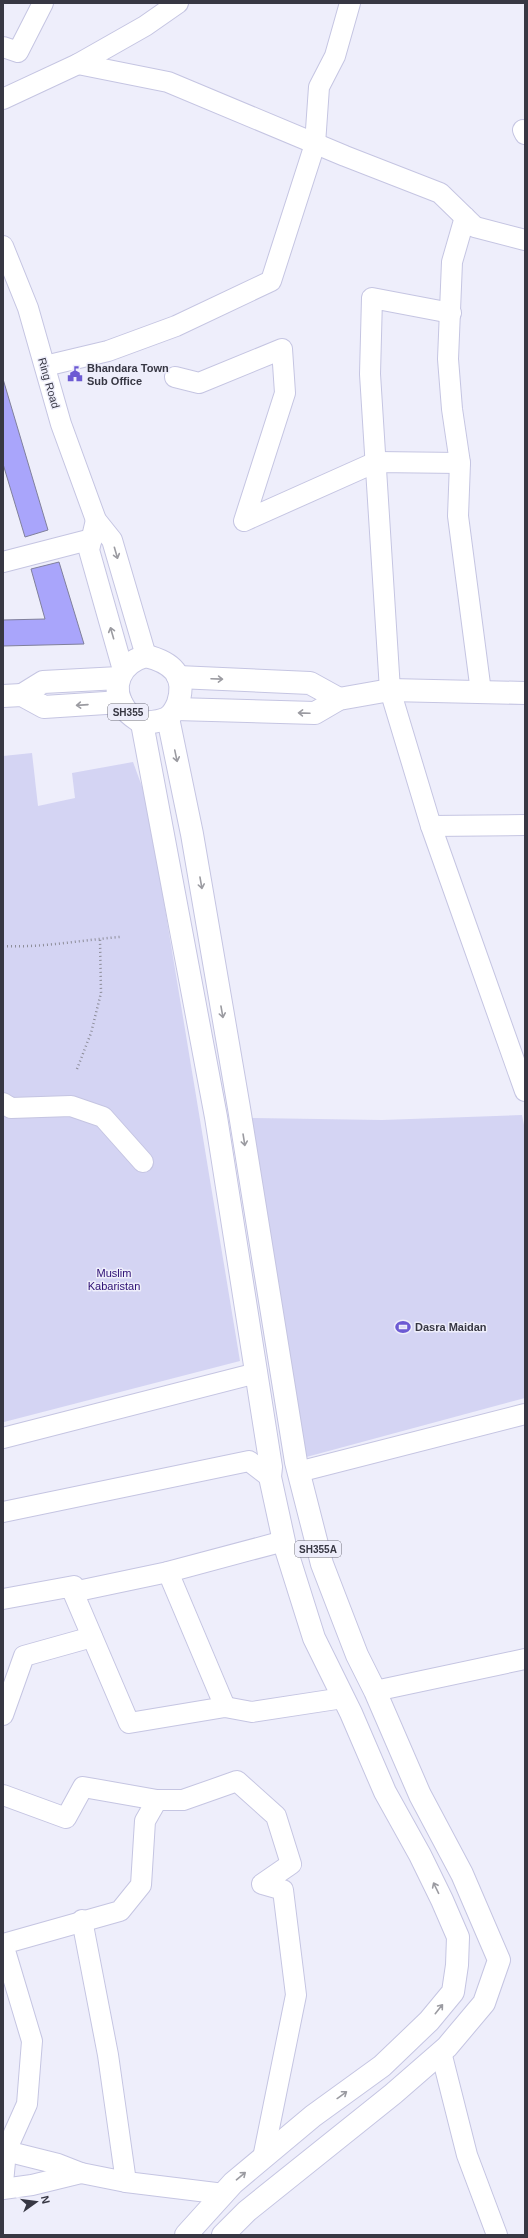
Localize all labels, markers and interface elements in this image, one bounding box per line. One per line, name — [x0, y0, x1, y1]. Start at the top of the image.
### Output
street label: Ring Road — [36, 356, 62, 410]
place label: Bhandara Town Sub Office — [87, 362, 169, 387]
public building icon: Bhandara Town Sub Office — [66, 365, 84, 383]
one-way arrow — [113, 546, 120, 559]
one-way arrow — [108, 627, 115, 640]
one-way arrow — [210, 675, 223, 682]
one-way arrow — [76, 701, 89, 708]
road number: SH355 — [108, 704, 148, 720]
one-way arrow — [297, 709, 310, 717]
one-way arrow — [172, 749, 180, 762]
one-way arrow — [197, 877, 205, 890]
one-way arrow — [219, 1005, 227, 1018]
one-way arrow — [240, 1133, 248, 1146]
park label: Muslim Kabaristan — [88, 1267, 140, 1292]
sports icon: Dasra Maidan — [394, 1318, 412, 1336]
place label: Dasra Maidan — [415, 1321, 487, 1333]
road number: SH355A — [295, 1541, 341, 1557]
one-way arrow — [432, 1883, 439, 1895]
one-way arrow — [435, 2003, 443, 2014]
one-way arrow — [337, 2091, 348, 2099]
one-way arrow — [236, 2172, 246, 2181]
north arrow — [16, 2182, 56, 2222]
text: N — [39, 2194, 52, 2205]

